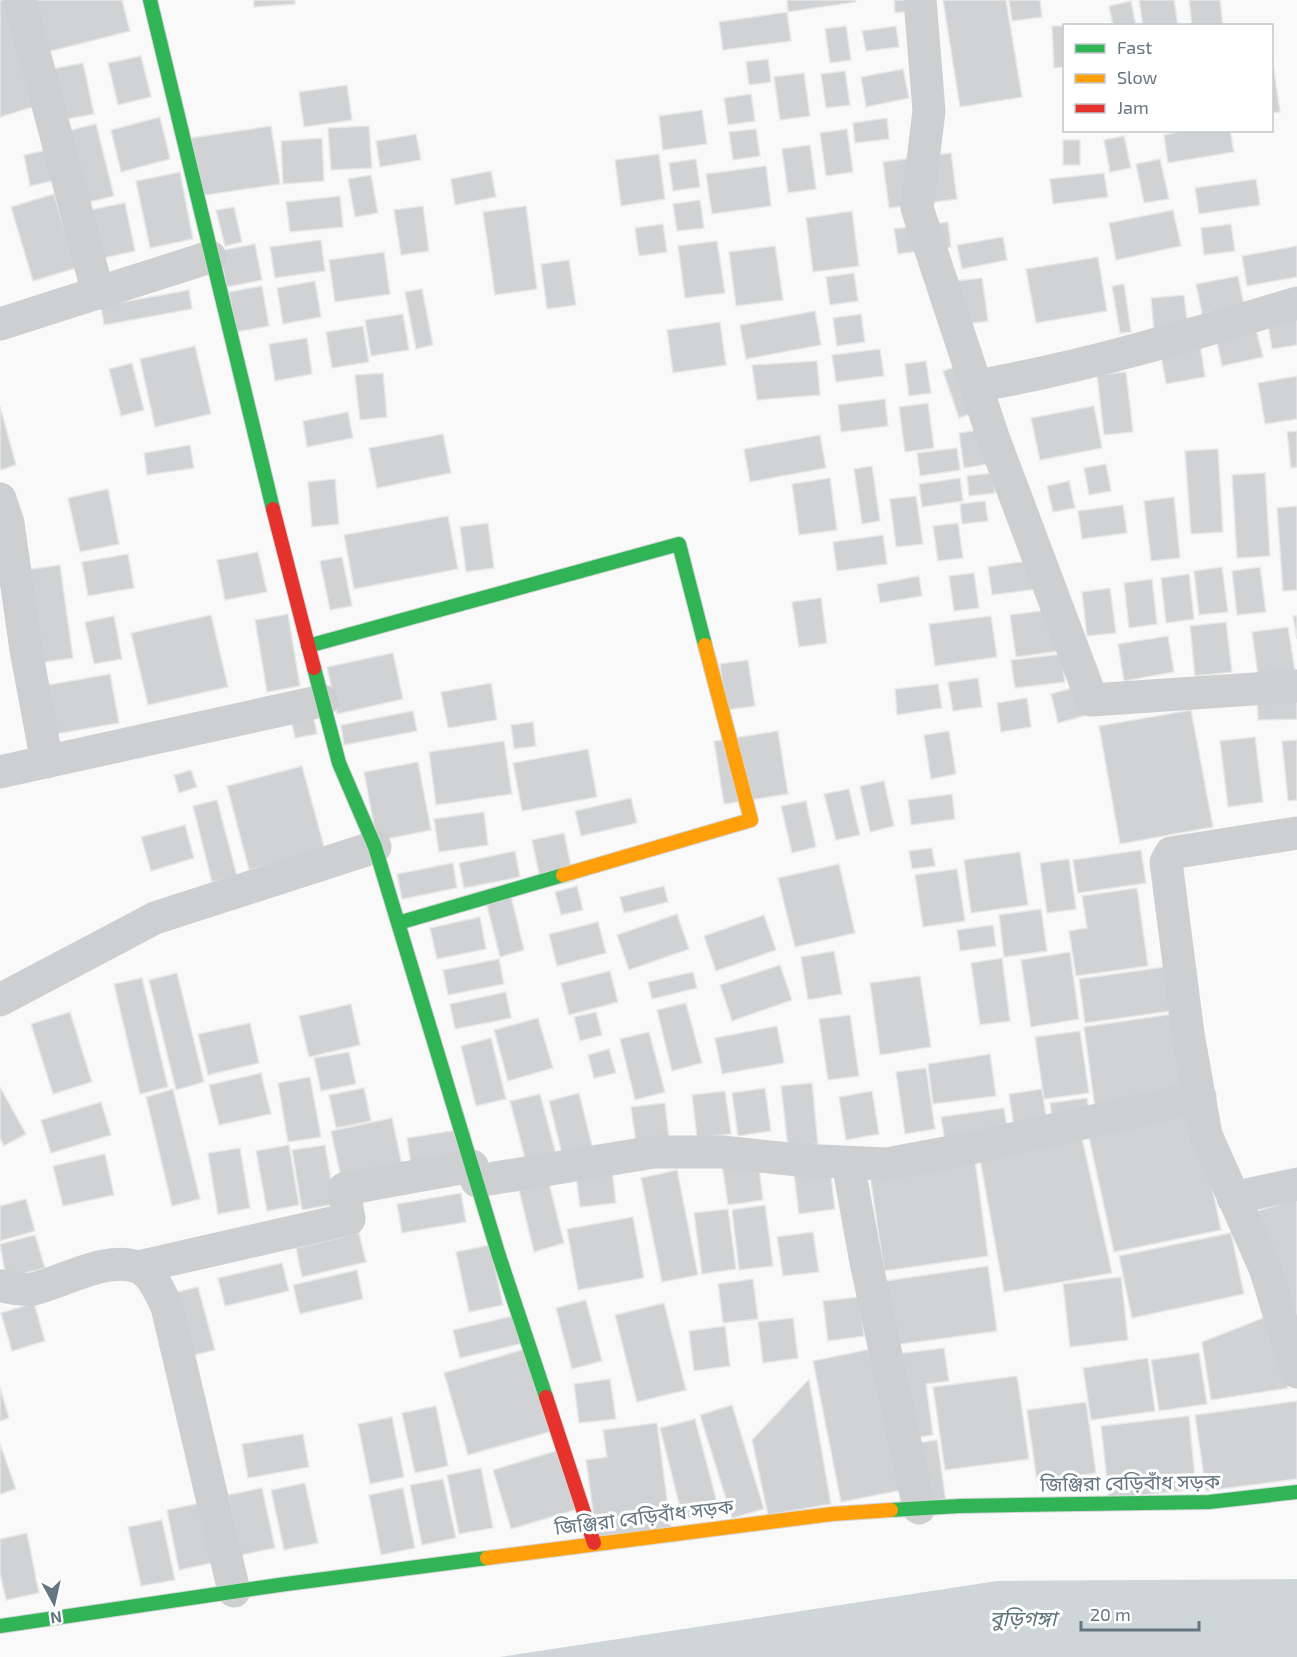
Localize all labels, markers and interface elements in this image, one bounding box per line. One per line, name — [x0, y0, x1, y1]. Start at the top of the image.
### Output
legend — [1063, 24, 1273, 132]
text: Fast — [1117, 36, 1152, 58]
text: Slow — [1117, 66, 1158, 88]
text: Jam — [1117, 96, 1149, 118]
street label: জিঞ্জিরা বেড়িবাঁধ সড়ক — [1039, 1468, 1221, 1496]
street label: জিঞ্জিরা বেড়িবাঁধ সড়ক — [552, 1493, 736, 1539]
north arrow — [24, 1573, 84, 1633]
scale bar — [1081, 1594, 1200, 1632]
text: 20 m — [1090, 1603, 1131, 1625]
water label: বুড়িগঙ্গা — [990, 1605, 1061, 1631]
text: N — [49, 1608, 63, 1629]

